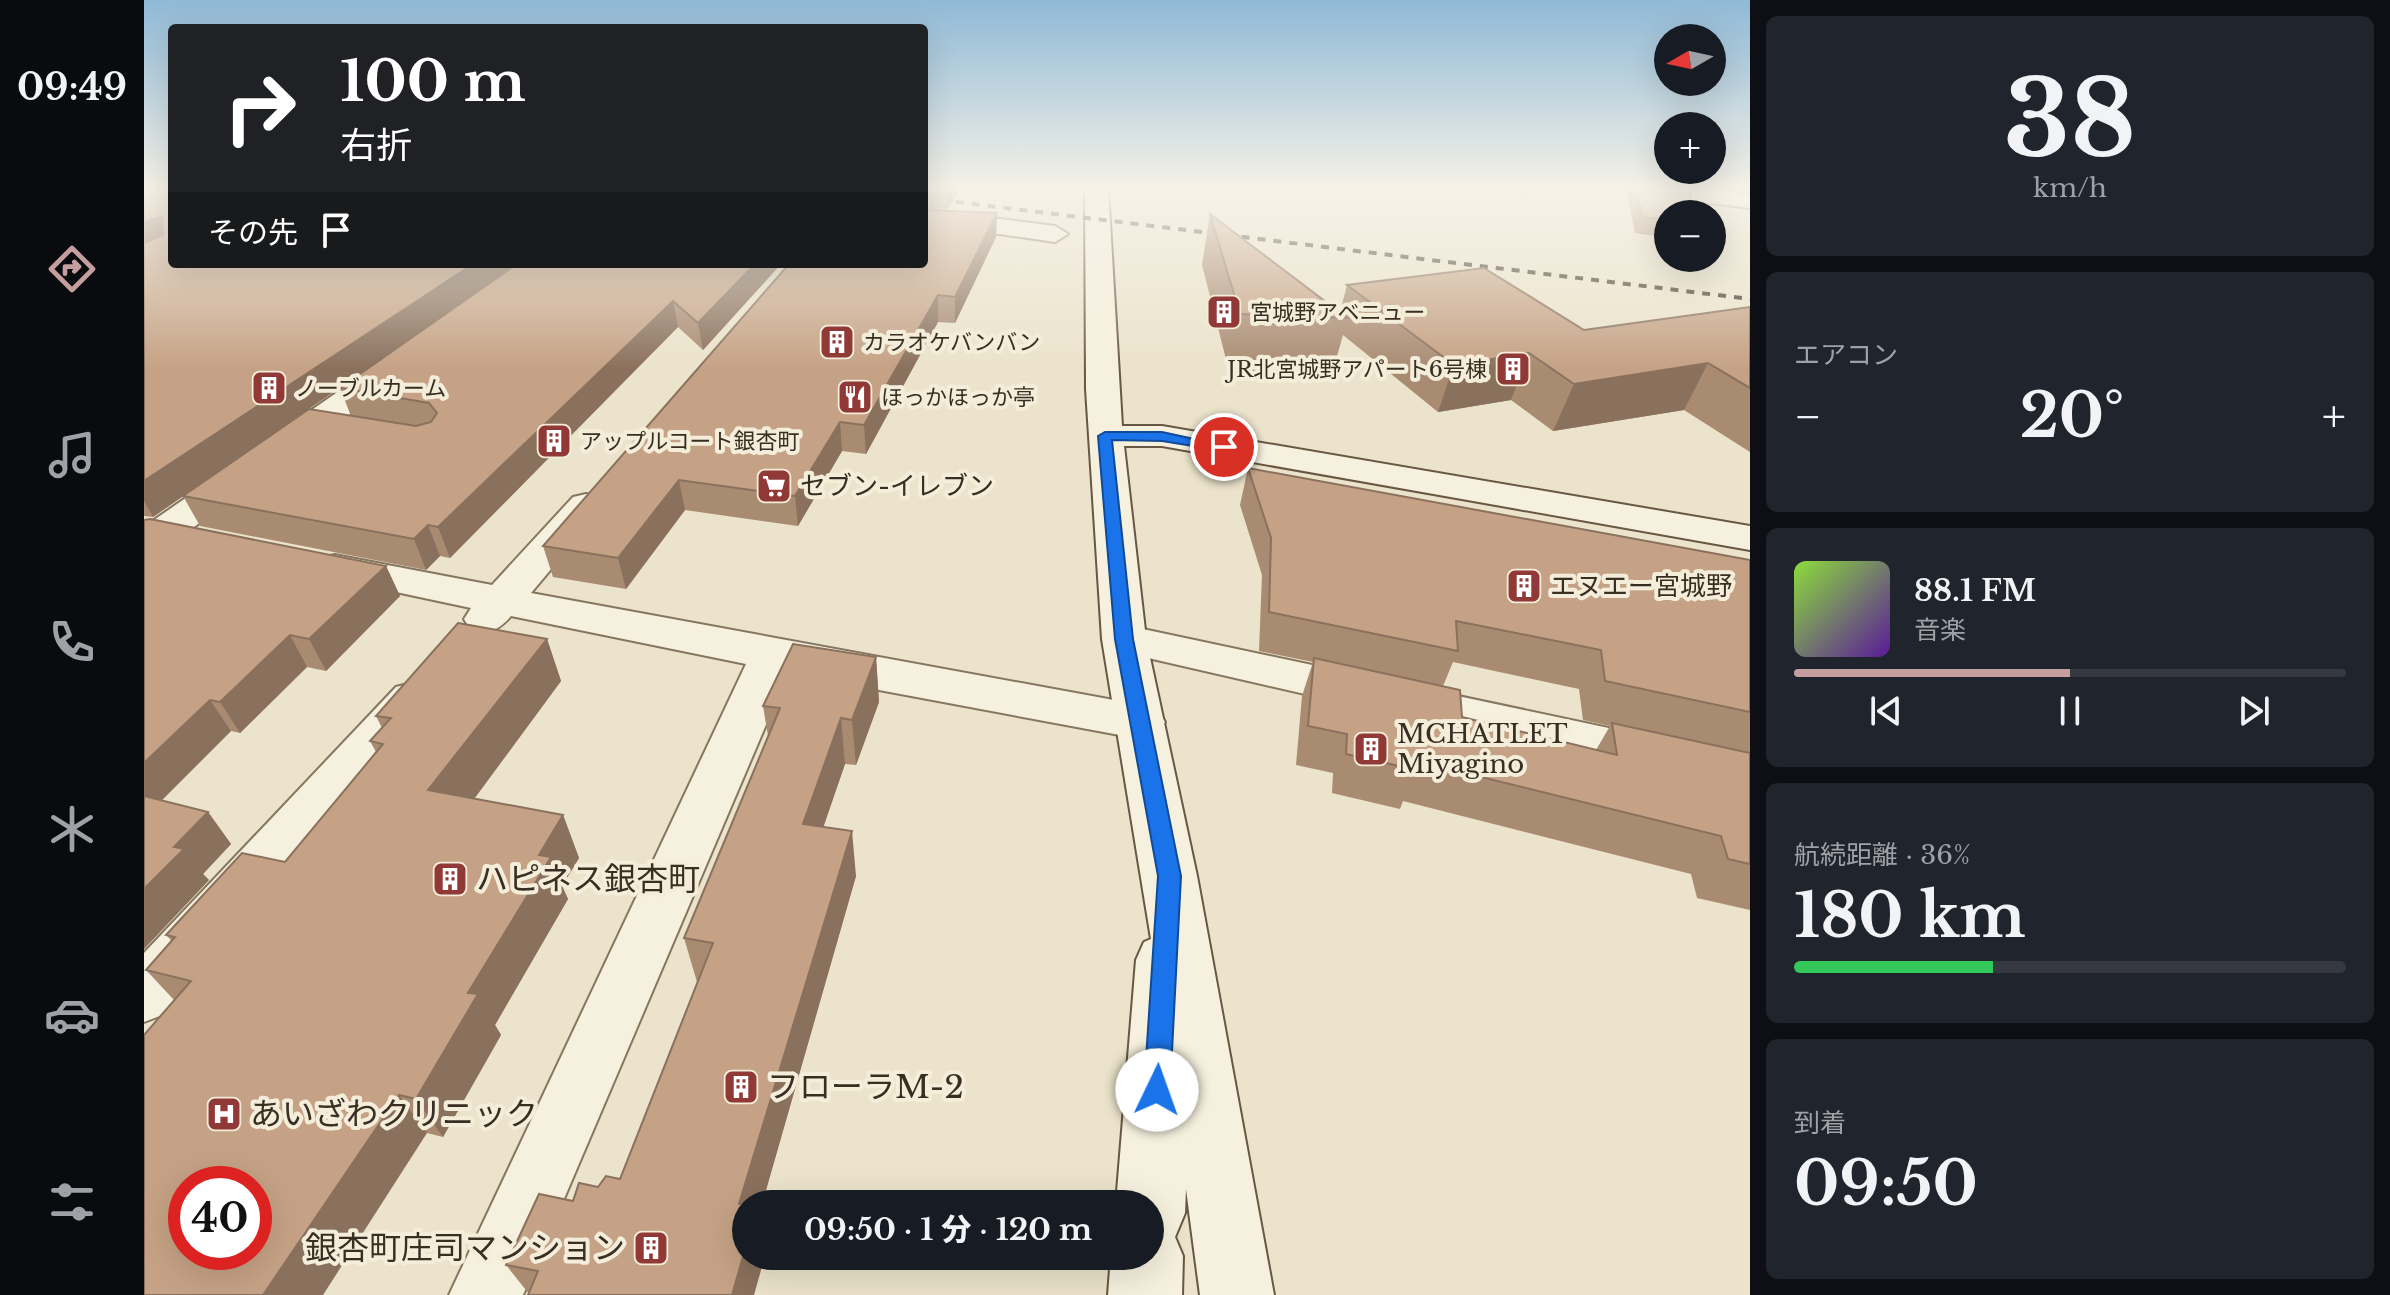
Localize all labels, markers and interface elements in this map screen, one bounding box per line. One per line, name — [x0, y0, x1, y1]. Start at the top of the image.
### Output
north arrow — [1654, 24, 1726, 96]
map controls — [1654, 24, 1726, 272]
text: 100 m — [340, 47, 526, 116]
text: 38 — [2004, 55, 2136, 184]
icon: right — [208, 56, 312, 160]
text: 09:49 — [17, 65, 127, 110]
button: + — [1654, 112, 1726, 184]
text: 右折 — [340, 123, 412, 168]
text: km/h — [2033, 172, 2107, 204]
button: − — [1654, 200, 1726, 272]
icon: arrive — [314, 208, 358, 252]
text: その先 — [208, 214, 298, 251]
icon: directions — [44, 241, 100, 297]
building icon: 宮城野アベニュー — [1205, 293, 1243, 331]
place label: 宮城野アベニュー — [1250, 299, 1426, 326]
building icon: カラオケバンバン — [818, 323, 856, 361]
place label: カラオケバンバン — [863, 329, 1040, 356]
text: エアコン — [1794, 339, 1898, 371]
building icon: JR北宮城野アパート6号棟 — [1494, 350, 1532, 388]
place label: JR北宮城野アパート6号棟 — [1224, 356, 1487, 383]
building icon: ノーブルカーム — [250, 369, 288, 407]
place label: ノーブルカーム — [295, 375, 446, 402]
restaurant icon: ほっかほっか亭 — [836, 378, 874, 416]
text: 20° — [2020, 379, 2124, 453]
place label: ほっかほっか亭 — [881, 384, 1035, 411]
text: − — [1794, 389, 1822, 444]
text: + — [2322, 389, 2346, 444]
pin — [1190, 413, 1258, 481]
building icon: アップルコート銀杏町 — [535, 422, 573, 460]
icon: arrive — [1202, 425, 1246, 469]
icon: music — [44, 427, 100, 483]
place label: アップルコート銀杏町 — [580, 428, 800, 455]
supermarket icon: セブン-イレブン — [755, 467, 793, 505]
place label: セブン-イレブン — [800, 470, 994, 502]
building icon: エヌエー宮城野 — [1505, 567, 1543, 605]
place label: エヌエー宮城野 — [1550, 570, 1732, 602]
text: 88.1 FM — [1914, 572, 2036, 609]
icon: phone — [44, 614, 100, 670]
text: 音楽 — [1914, 614, 1966, 646]
icon: previous — [1864, 689, 1908, 733]
icon: pause — [2048, 689, 2092, 733]
icon: next — [2232, 689, 2276, 733]
place label: MCHATLET Miyagino — [1397, 718, 1568, 780]
building icon: MCHATLET Miyagino — [1352, 730, 1390, 768]
icon: climate — [44, 801, 100, 857]
text: 航続距離 · 36% — [1794, 839, 1971, 871]
place label: ハピネス銀杏町 — [476, 859, 700, 899]
building icon: ハピネス銀杏町 — [431, 860, 469, 898]
text: 180 km — [1794, 879, 2026, 953]
icon: car — [44, 987, 100, 1043]
position arrow — [1115, 1048, 1199, 1132]
place label: フローラM-2 — [767, 1067, 964, 1107]
building icon: フローラM-2 — [722, 1068, 760, 1106]
place label: あいざわクリニック — [250, 1094, 538, 1134]
hospital icon: あいざわクリニック — [205, 1095, 243, 1133]
text: 到着 — [1794, 1107, 1846, 1139]
text: 09:50 — [1794, 1147, 1978, 1221]
speed limit sign: 40 — [168, 1166, 272, 1270]
icon: filters — [44, 1174, 100, 1230]
text: 09:50 · 1 分 · 120 m — [804, 1211, 1092, 1248]
place label: 銀杏町庄司マンション — [305, 1228, 625, 1268]
building icon: 銀杏町庄司マンション — [632, 1229, 670, 1267]

